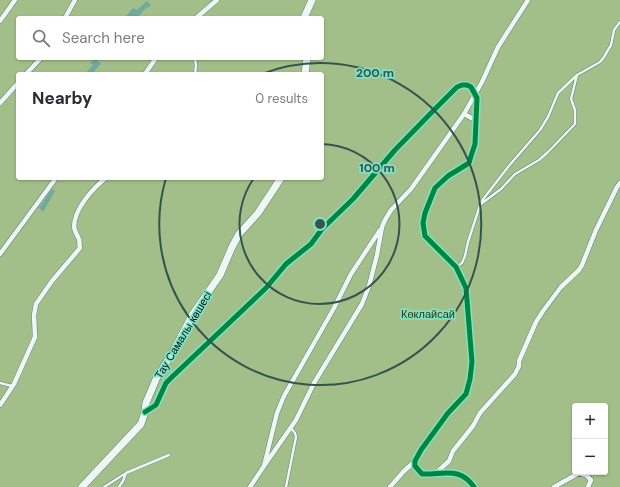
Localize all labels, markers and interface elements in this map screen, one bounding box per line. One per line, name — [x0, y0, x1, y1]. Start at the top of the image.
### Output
search box — [16, 16, 324, 60]
icon: search — [30, 27, 52, 49]
text: Search here — [62, 28, 145, 48]
text: 200 m — [356, 65, 394, 81]
text: Nearby — [32, 87, 92, 109]
text: 0 results — [255, 90, 308, 107]
text: 100 m — [359, 160, 395, 176]
centre of rings — [313, 217, 327, 231]
street label: Тау Самалы көшесі — [151, 289, 215, 381]
park label: Көклайсай — [401, 307, 455, 321]
map controls — [572, 403, 608, 475]
button: + — [572, 403, 608, 439]
button: − — [572, 439, 608, 475]

